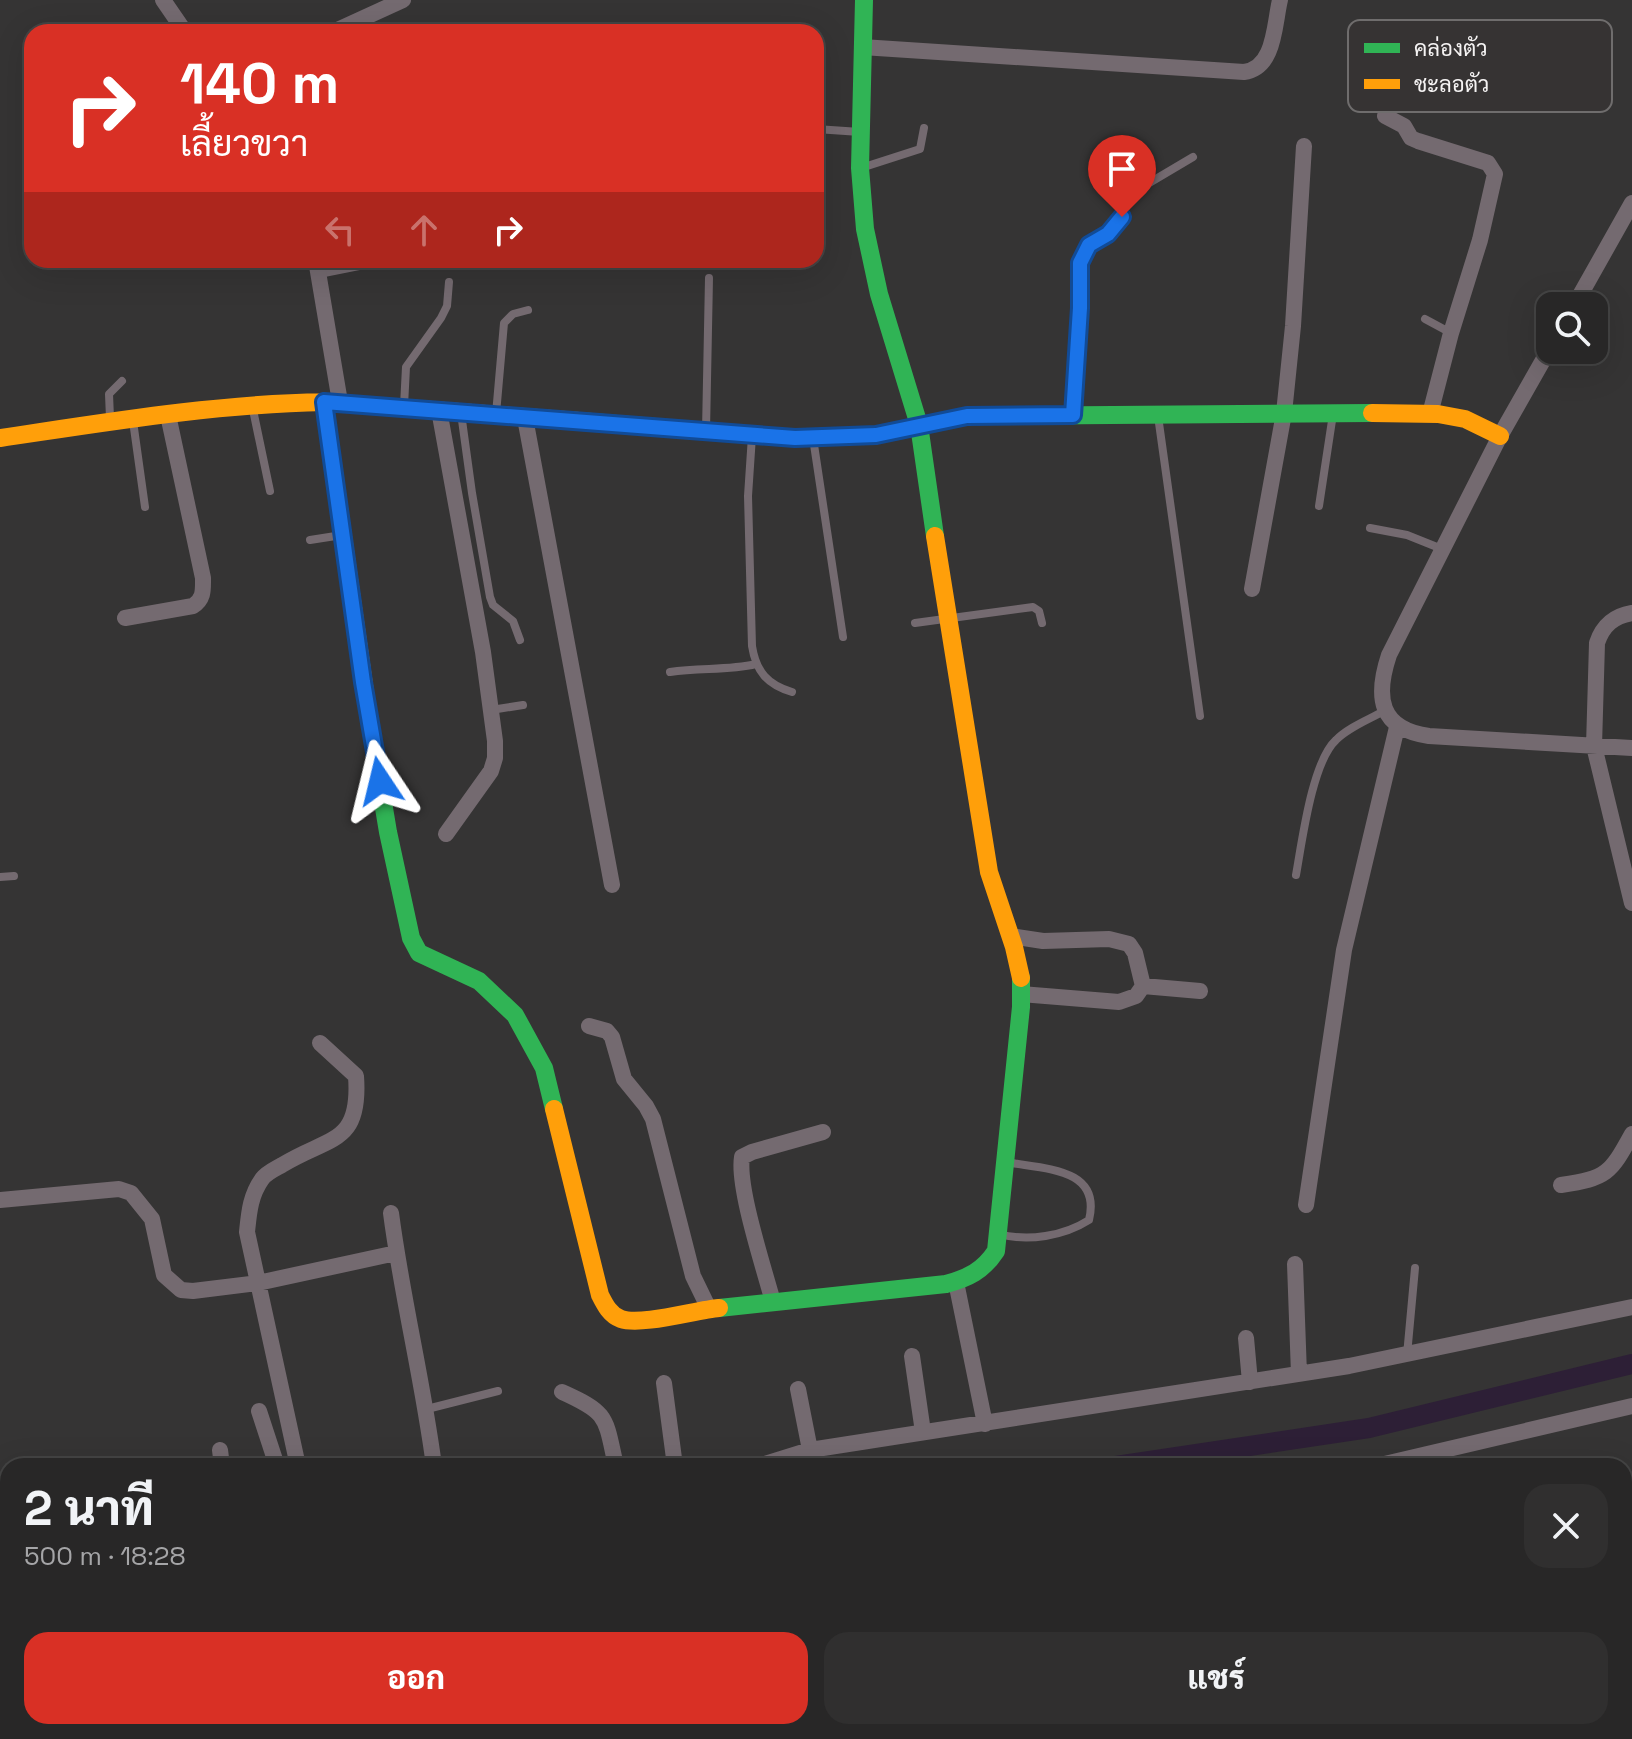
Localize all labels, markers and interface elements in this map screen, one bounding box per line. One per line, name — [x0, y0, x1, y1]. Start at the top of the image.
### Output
legend — [1348, 20, 1612, 112]
text: คล่องตัว — [1414, 34, 1488, 62]
text: 140 m — [180, 48, 339, 119]
icon: right — [48, 56, 152, 160]
text: ชะลอตัว — [1414, 70, 1489, 98]
text: เลี้ยวขวา — [180, 121, 308, 167]
pin — [1088, 135, 1156, 217]
icon: arrive — [1100, 147, 1144, 191]
icon: left — [318, 208, 362, 252]
icon: ahead — [402, 208, 446, 252]
icon: right — [486, 208, 530, 252]
map controls — [1536, 292, 1608, 364]
button: search — [1536, 292, 1608, 364]
position arrow — [338, 739, 422, 823]
text: 2 นาที — [24, 1478, 154, 1539]
button: close — [1524, 1484, 1608, 1568]
text: 500 m · 18:28 — [24, 1539, 186, 1573]
button: ออก — [24, 1632, 808, 1724]
button: แชร์ — [824, 1632, 1608, 1724]

